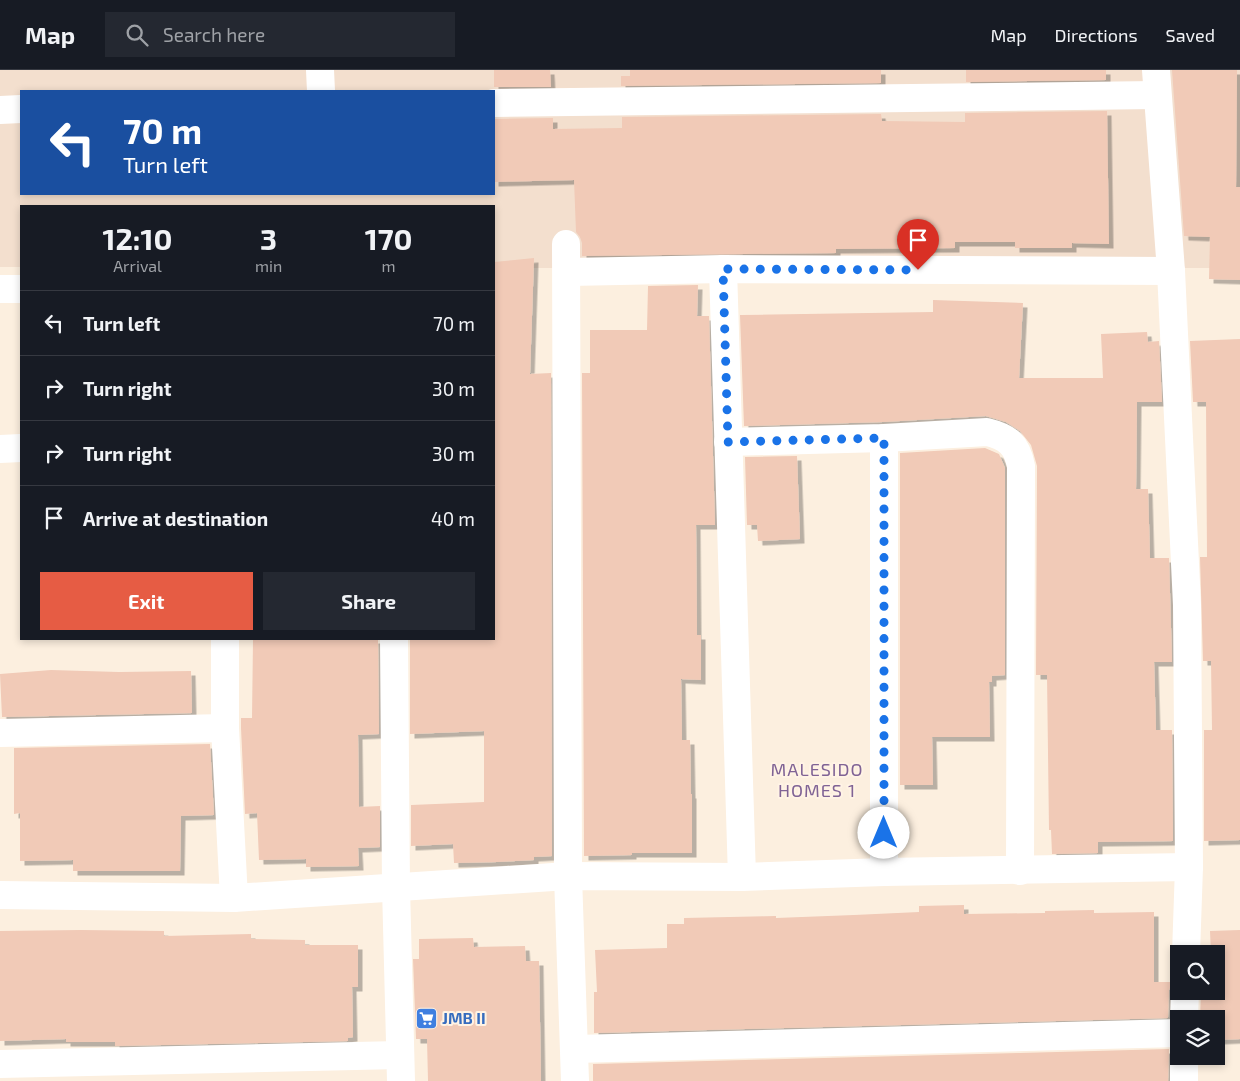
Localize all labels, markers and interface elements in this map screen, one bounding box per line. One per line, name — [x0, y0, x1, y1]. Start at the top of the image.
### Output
search box — [105, 12, 455, 57]
text: Map — [25, 20, 75, 49]
icon: search — [123, 21, 151, 49]
text: Search here — [163, 23, 265, 46]
text: Map — [990, 24, 1027, 46]
text: Directions — [1055, 24, 1138, 46]
text: Saved — [1166, 24, 1215, 46]
text: 70 m — [123, 109, 202, 151]
icon: left — [40, 110, 105, 175]
text: Turn left — [123, 151, 208, 177]
pin — [897, 219, 939, 270]
text: 12:10 — [102, 220, 172, 256]
text: 3 — [260, 220, 277, 256]
text: 170 — [365, 220, 412, 256]
icon: arrive — [904, 226, 932, 254]
text: Arrival — [113, 256, 162, 275]
text: min — [255, 256, 282, 275]
text: m — [382, 256, 396, 275]
icon: left — [40, 309, 68, 337]
text: Turn left — [83, 312, 160, 335]
text: 70 m — [433, 312, 475, 335]
icon: right — [40, 374, 68, 402]
text: Turn right — [83, 377, 171, 400]
text: 30 m — [432, 377, 475, 400]
icon: right — [40, 439, 68, 467]
text: Turn right — [83, 442, 171, 465]
text: 30 m — [432, 442, 475, 465]
icon: arrive — [40, 504, 68, 532]
text: Arrive at destination — [83, 507, 268, 530]
text: 40 m — [431, 507, 475, 530]
button: Exit — [40, 572, 253, 630]
button: Share — [263, 572, 475, 630]
district label: MALESIDO HOMES 1 — [770, 758, 864, 801]
position arrow — [857, 806, 909, 858]
map controls — [1170, 945, 1225, 1065]
button: search — [1170, 945, 1225, 1000]
supermarket icon: JMB II — [414, 1006, 438, 1030]
place label: JMB II — [442, 1008, 486, 1027]
button: layers — [1170, 1010, 1225, 1065]

